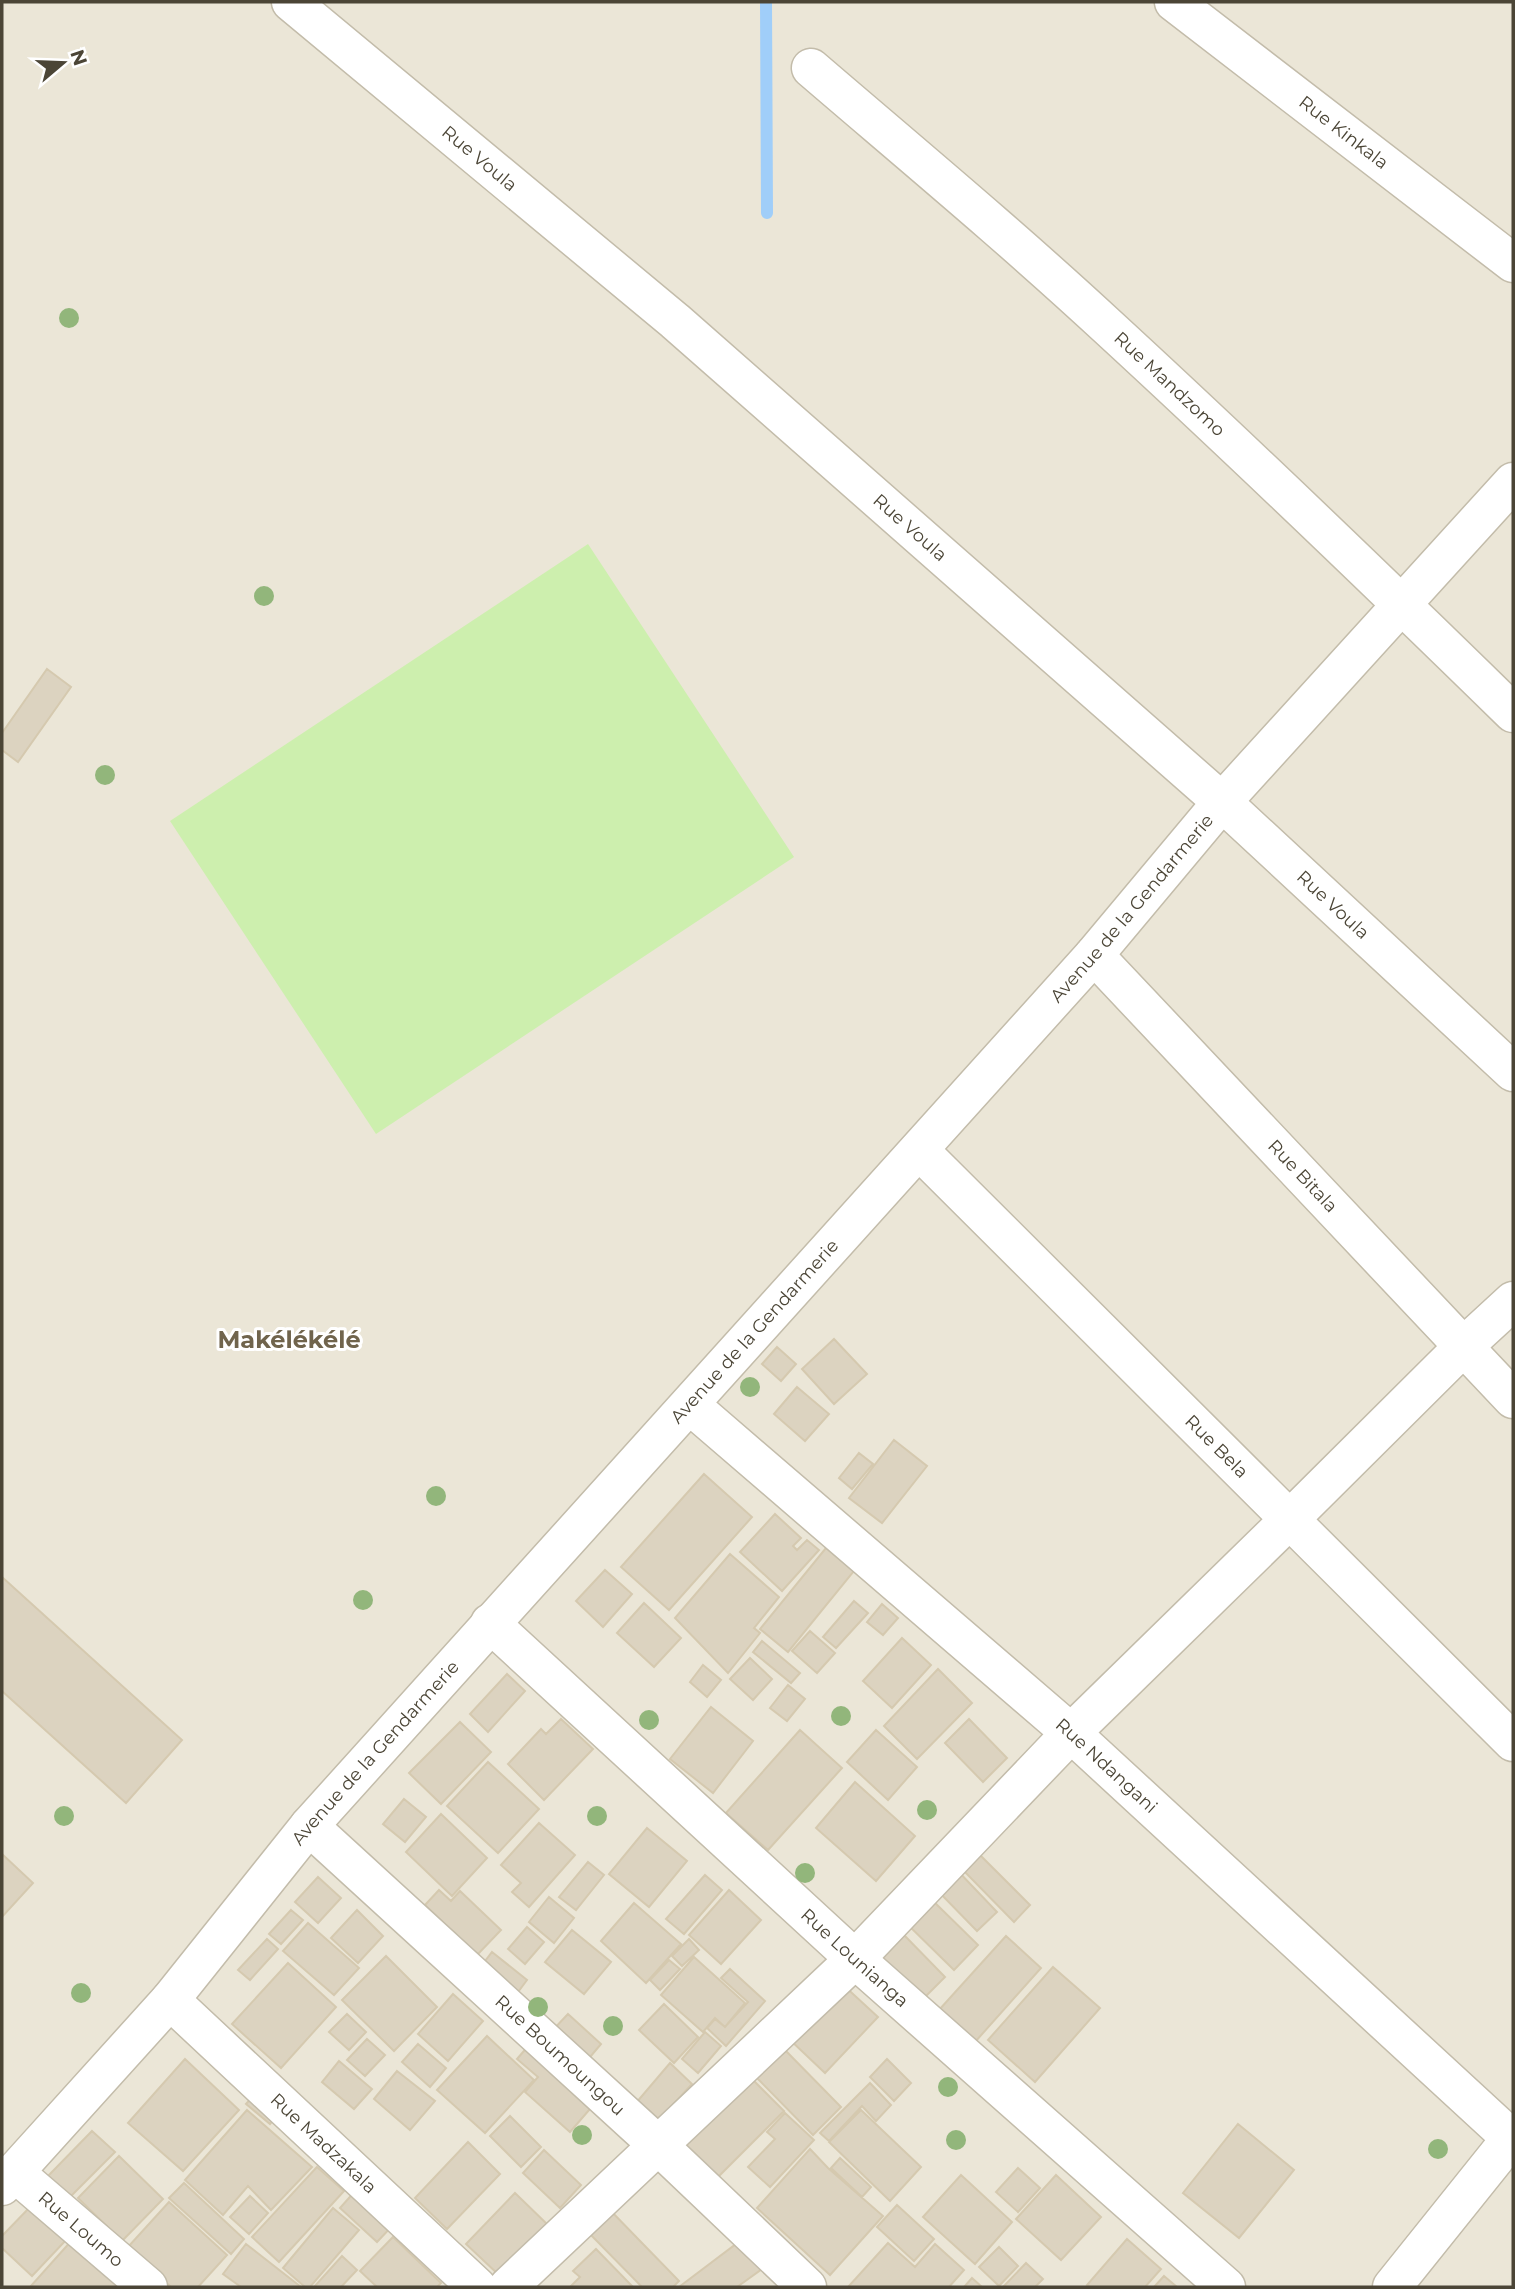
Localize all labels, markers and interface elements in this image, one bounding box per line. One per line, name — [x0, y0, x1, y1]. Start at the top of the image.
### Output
north arrow — [28, 28, 98, 98]
text: N — [65, 47, 92, 69]
street label: Rue Kinkala — [1294, 91, 1393, 174]
street label: Rue Voula — [437, 121, 522, 196]
street label: Rue Mandzomo — [1109, 327, 1230, 441]
street label: Rue Voula — [868, 489, 951, 566]
street label: Avenue de la Gendarmerie — [1046, 810, 1218, 1007]
street label: Rue Voula — [1292, 866, 1374, 944]
street label: Rue Bitala — [1263, 1135, 1342, 1217]
street label: Avenue de la Gendarmerie — [666, 1235, 843, 1428]
district label: Makélékélé — [217, 1325, 361, 1354]
street label: Rue Bela — [1180, 1410, 1253, 1483]
street label: Avenue de la Gendarmerie — [287, 1656, 464, 1850]
street label: Rue Ndangani — [1051, 1714, 1162, 1818]
street label: Rue Lounianga — [796, 1904, 913, 2012]
street label: Rue Boumoungou — [490, 1991, 629, 2120]
street label: Rue Madzakala — [266, 2089, 381, 2198]
street label: Rue Loumo — [34, 2187, 128, 2272]

